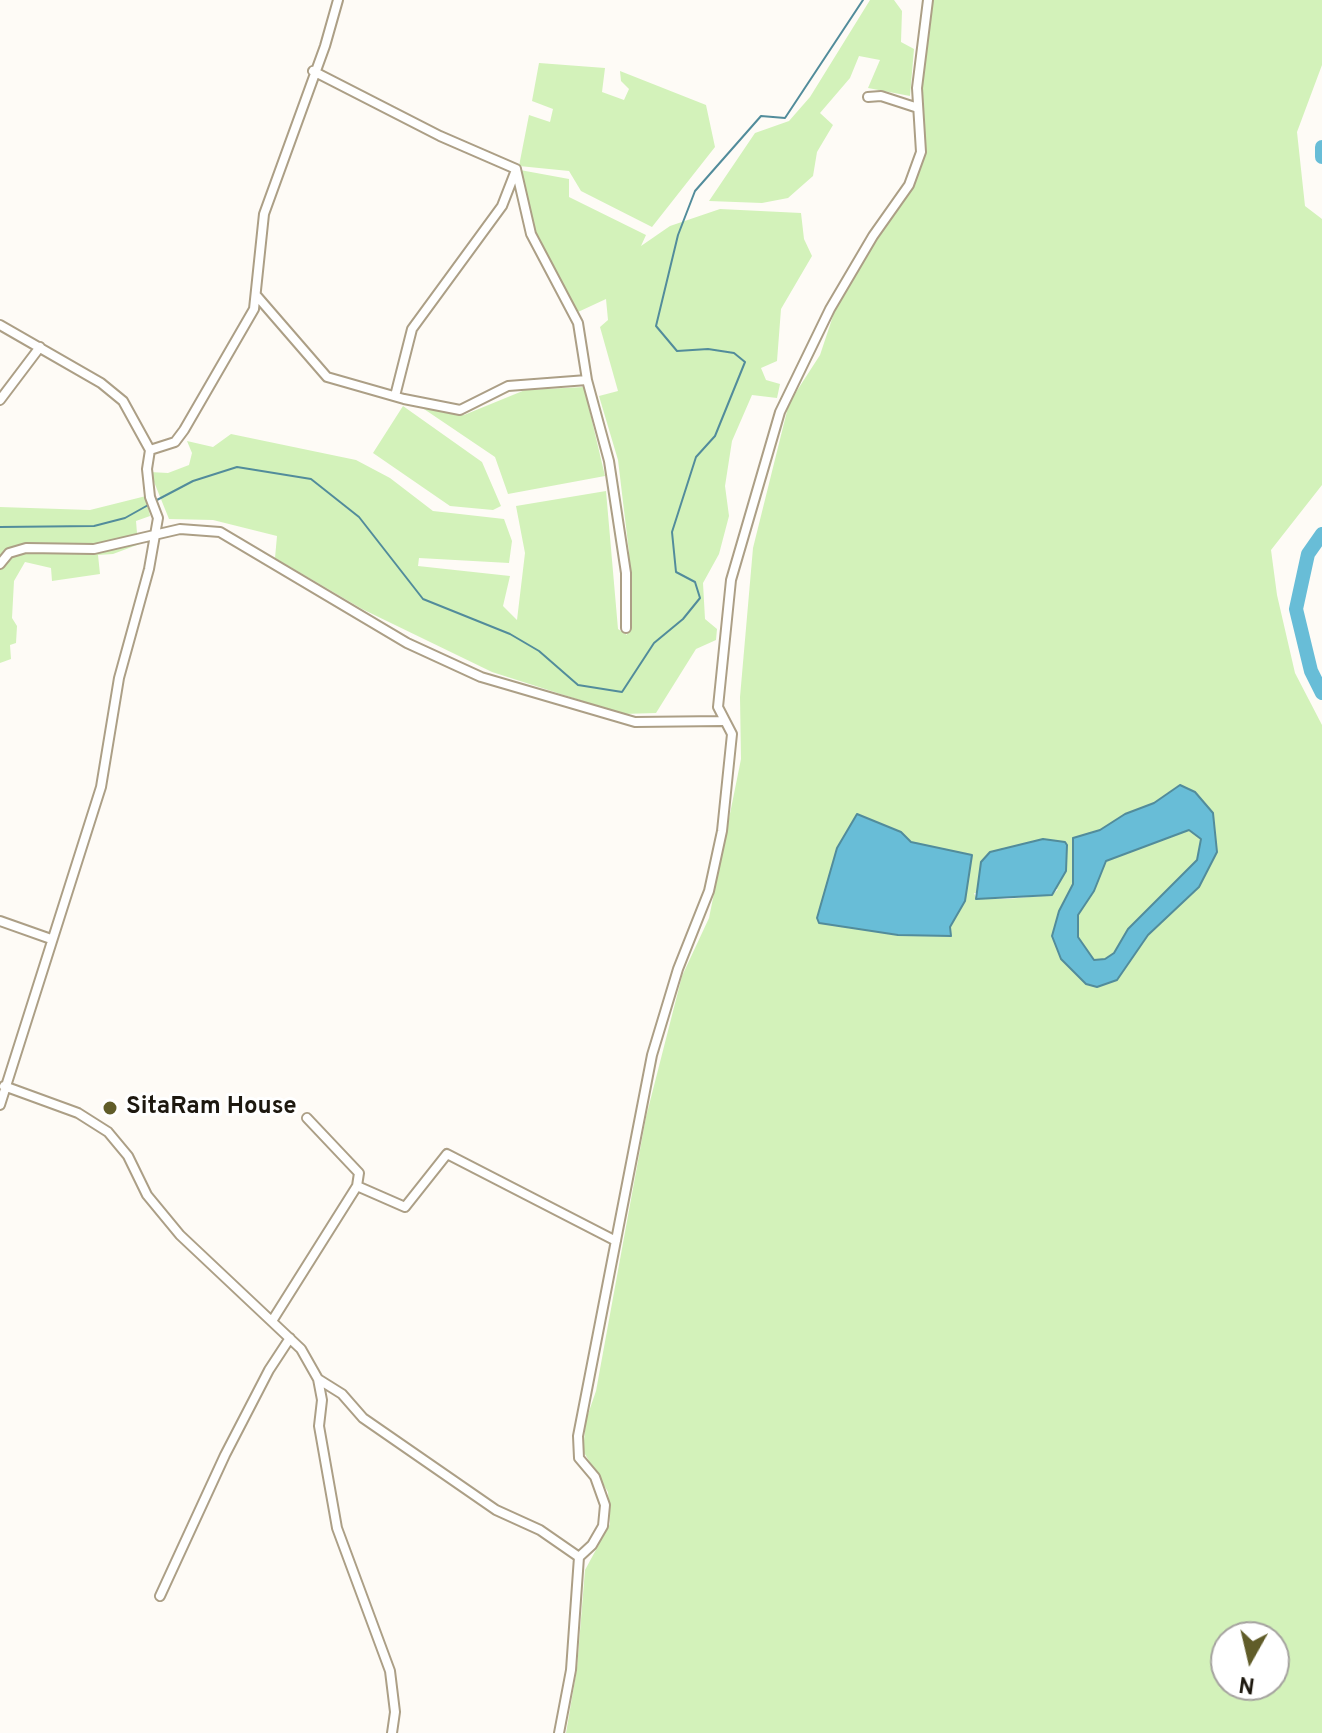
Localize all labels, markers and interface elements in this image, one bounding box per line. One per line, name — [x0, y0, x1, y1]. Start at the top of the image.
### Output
place label: SitaRam House — [126, 1094, 297, 1122]
marker: SitaRam House — [101, 1099, 119, 1117]
north arrow — [1210, 1621, 1290, 1701]
text: N — [1237, 1669, 1257, 1698]

